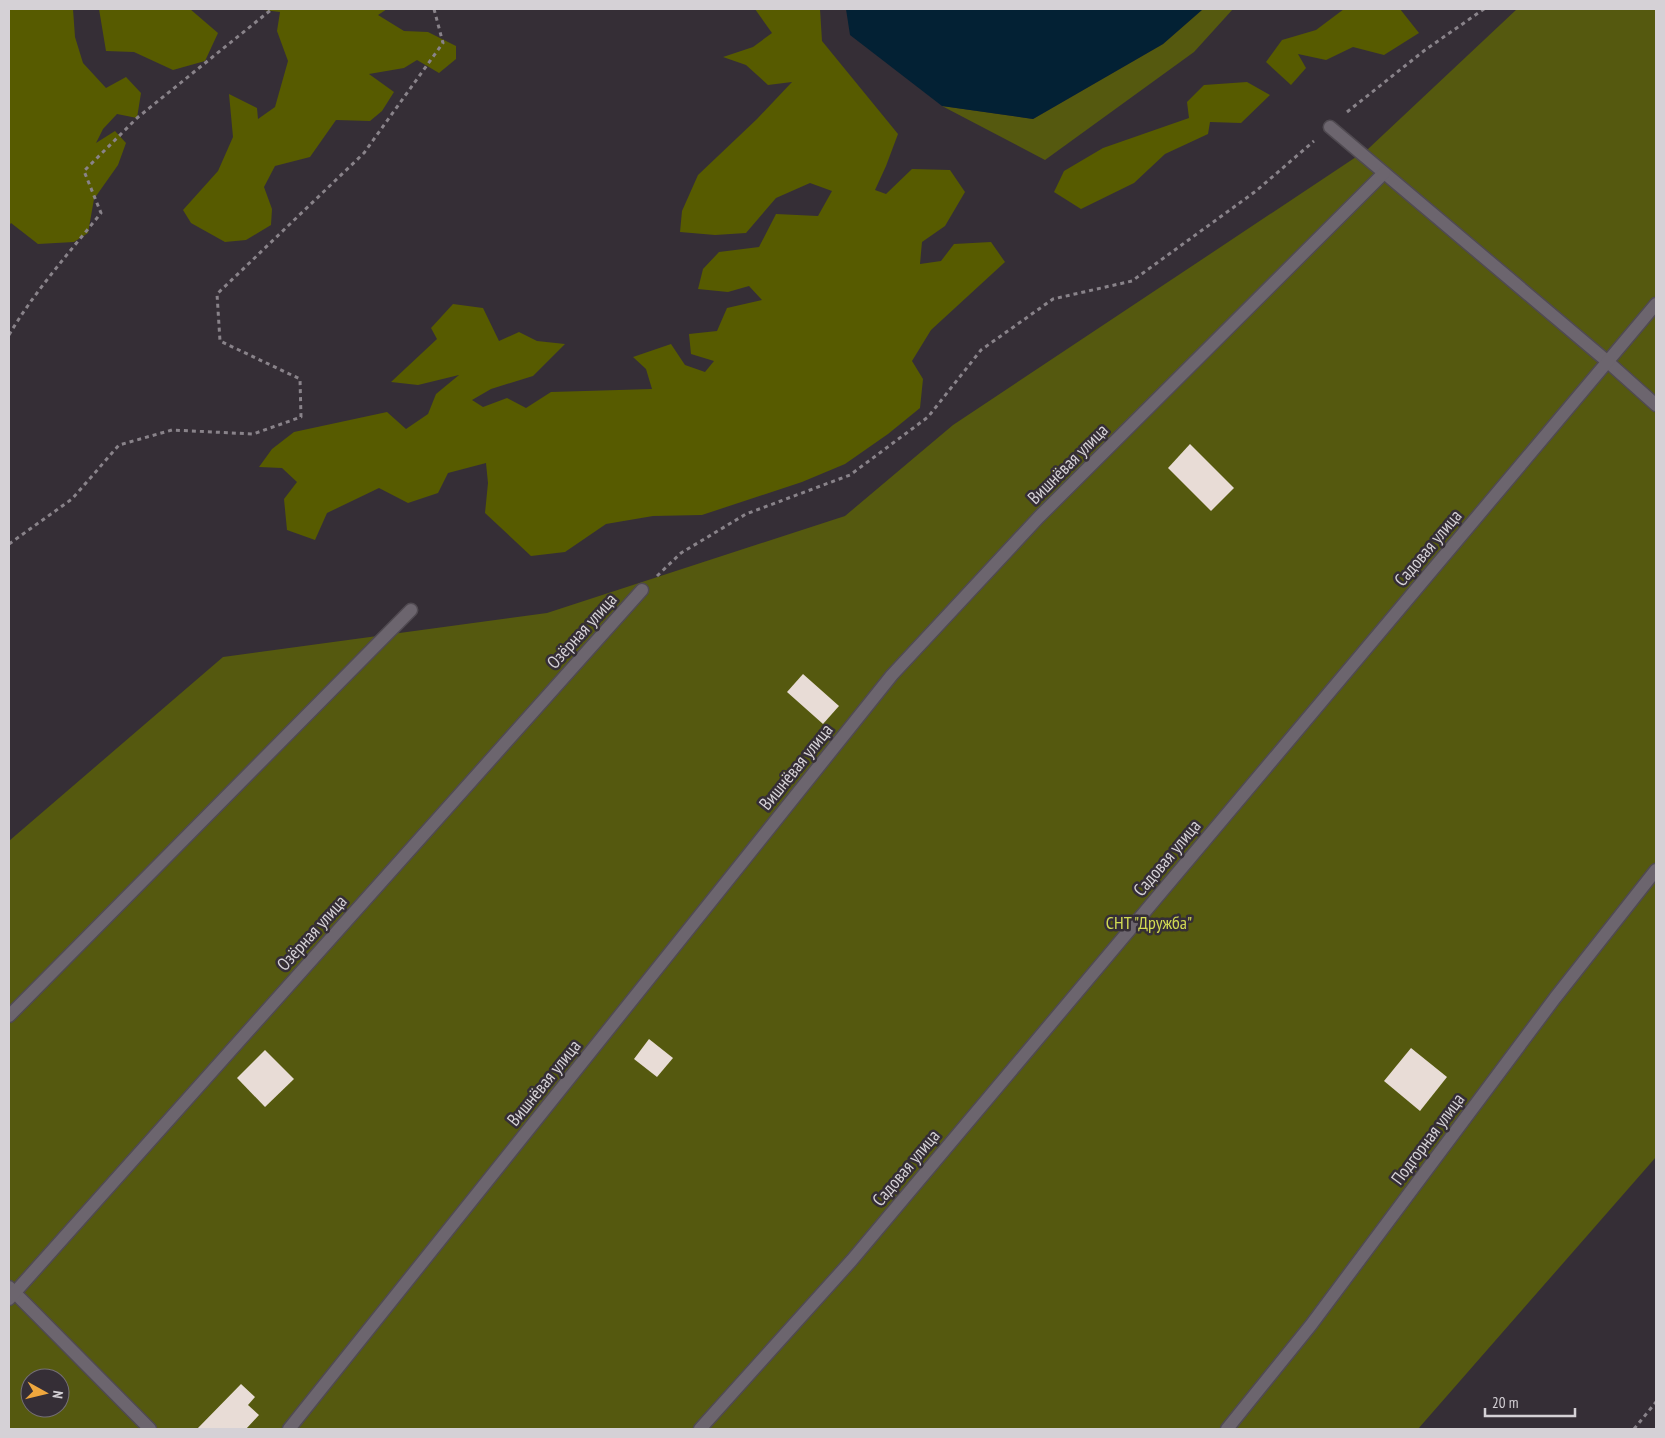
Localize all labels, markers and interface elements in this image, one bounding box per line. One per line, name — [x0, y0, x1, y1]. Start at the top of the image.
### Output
street label: Вишнёвая улица — [1023, 419, 1113, 509]
street label: Садовая улица — [1389, 505, 1466, 591]
street label: Озёрная улица — [542, 588, 622, 673]
street label: Вишнёвая улица — [754, 719, 837, 814]
street label: Садовая улица — [1128, 815, 1205, 901]
street label: Озёрная улица — [272, 890, 352, 975]
park label: СНТ "Дружба" — [1106, 911, 1192, 934]
street label: Вишнёвая улица — [502, 1035, 585, 1130]
street label: Подгорная улица — [1386, 1088, 1469, 1189]
street label: Садовая улица — [867, 1125, 944, 1211]
north arrow — [20, 1368, 70, 1418]
scale bar — [1485, 1386, 1575, 1418]
text: N — [48, 1390, 67, 1400]
text: 20 m — [1492, 1393, 1518, 1412]

